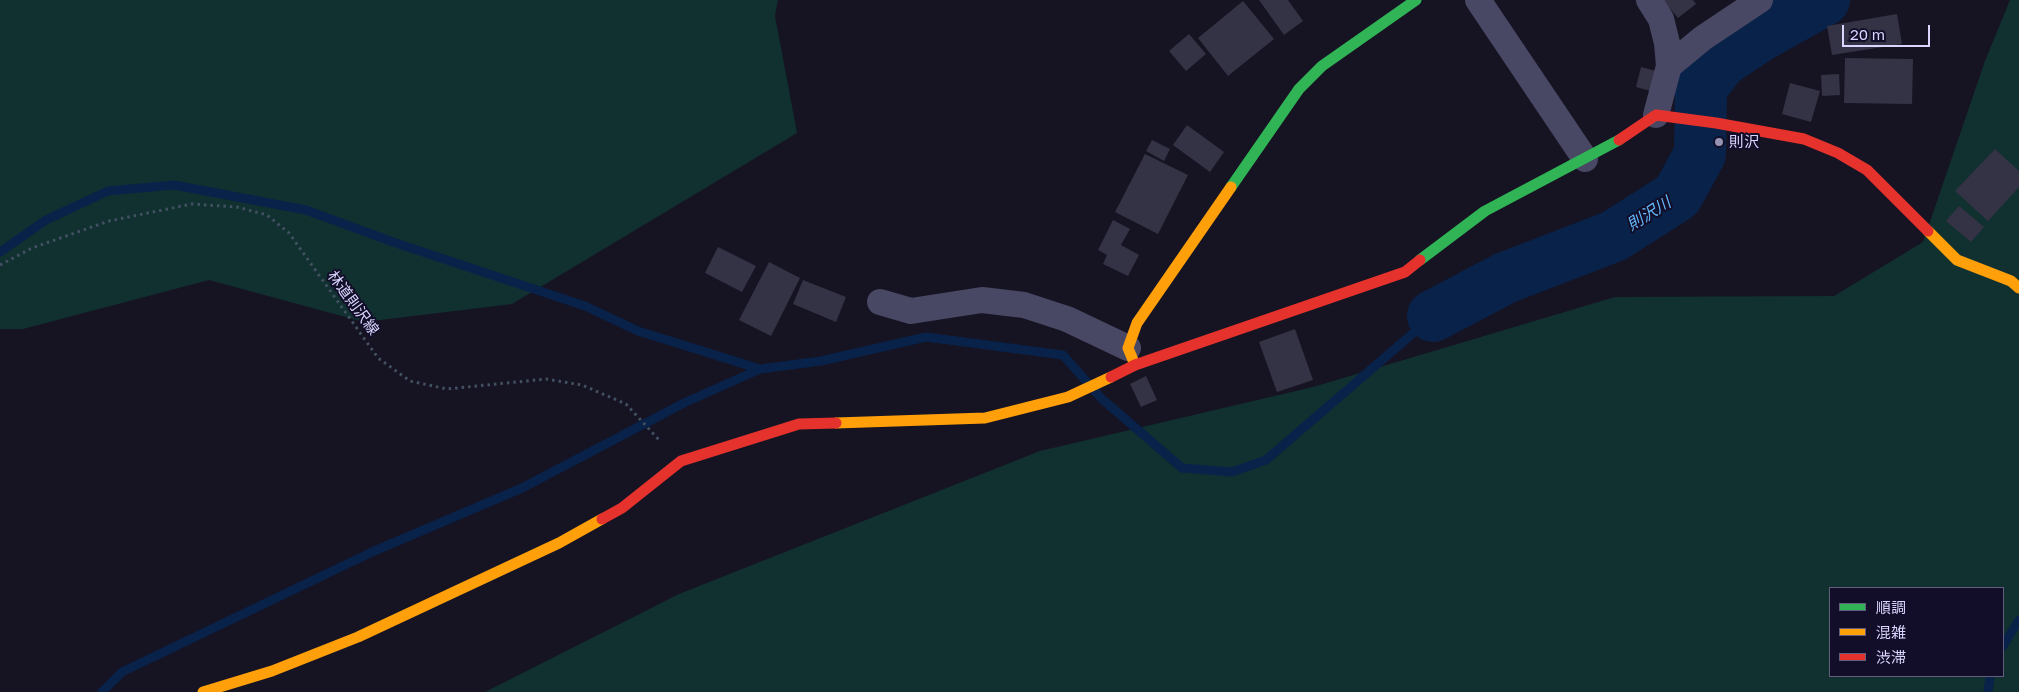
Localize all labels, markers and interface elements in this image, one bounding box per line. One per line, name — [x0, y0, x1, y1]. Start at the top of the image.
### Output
scale bar — [1844, 15, 1932, 47]
text: 20 m — [1850, 25, 1885, 43]
place label: 則沢 — [1729, 133, 1759, 151]
marker: 則沢 — [1713, 136, 1725, 148]
water label: 則沢川 — [1624, 193, 1674, 235]
street label: 林道則沢線 — [324, 267, 382, 339]
legend — [1829, 587, 2004, 677]
text: 順調 — [1876, 598, 1906, 616]
text: 混雑 — [1876, 623, 1906, 641]
text: 渋滞 — [1876, 648, 1906, 666]

